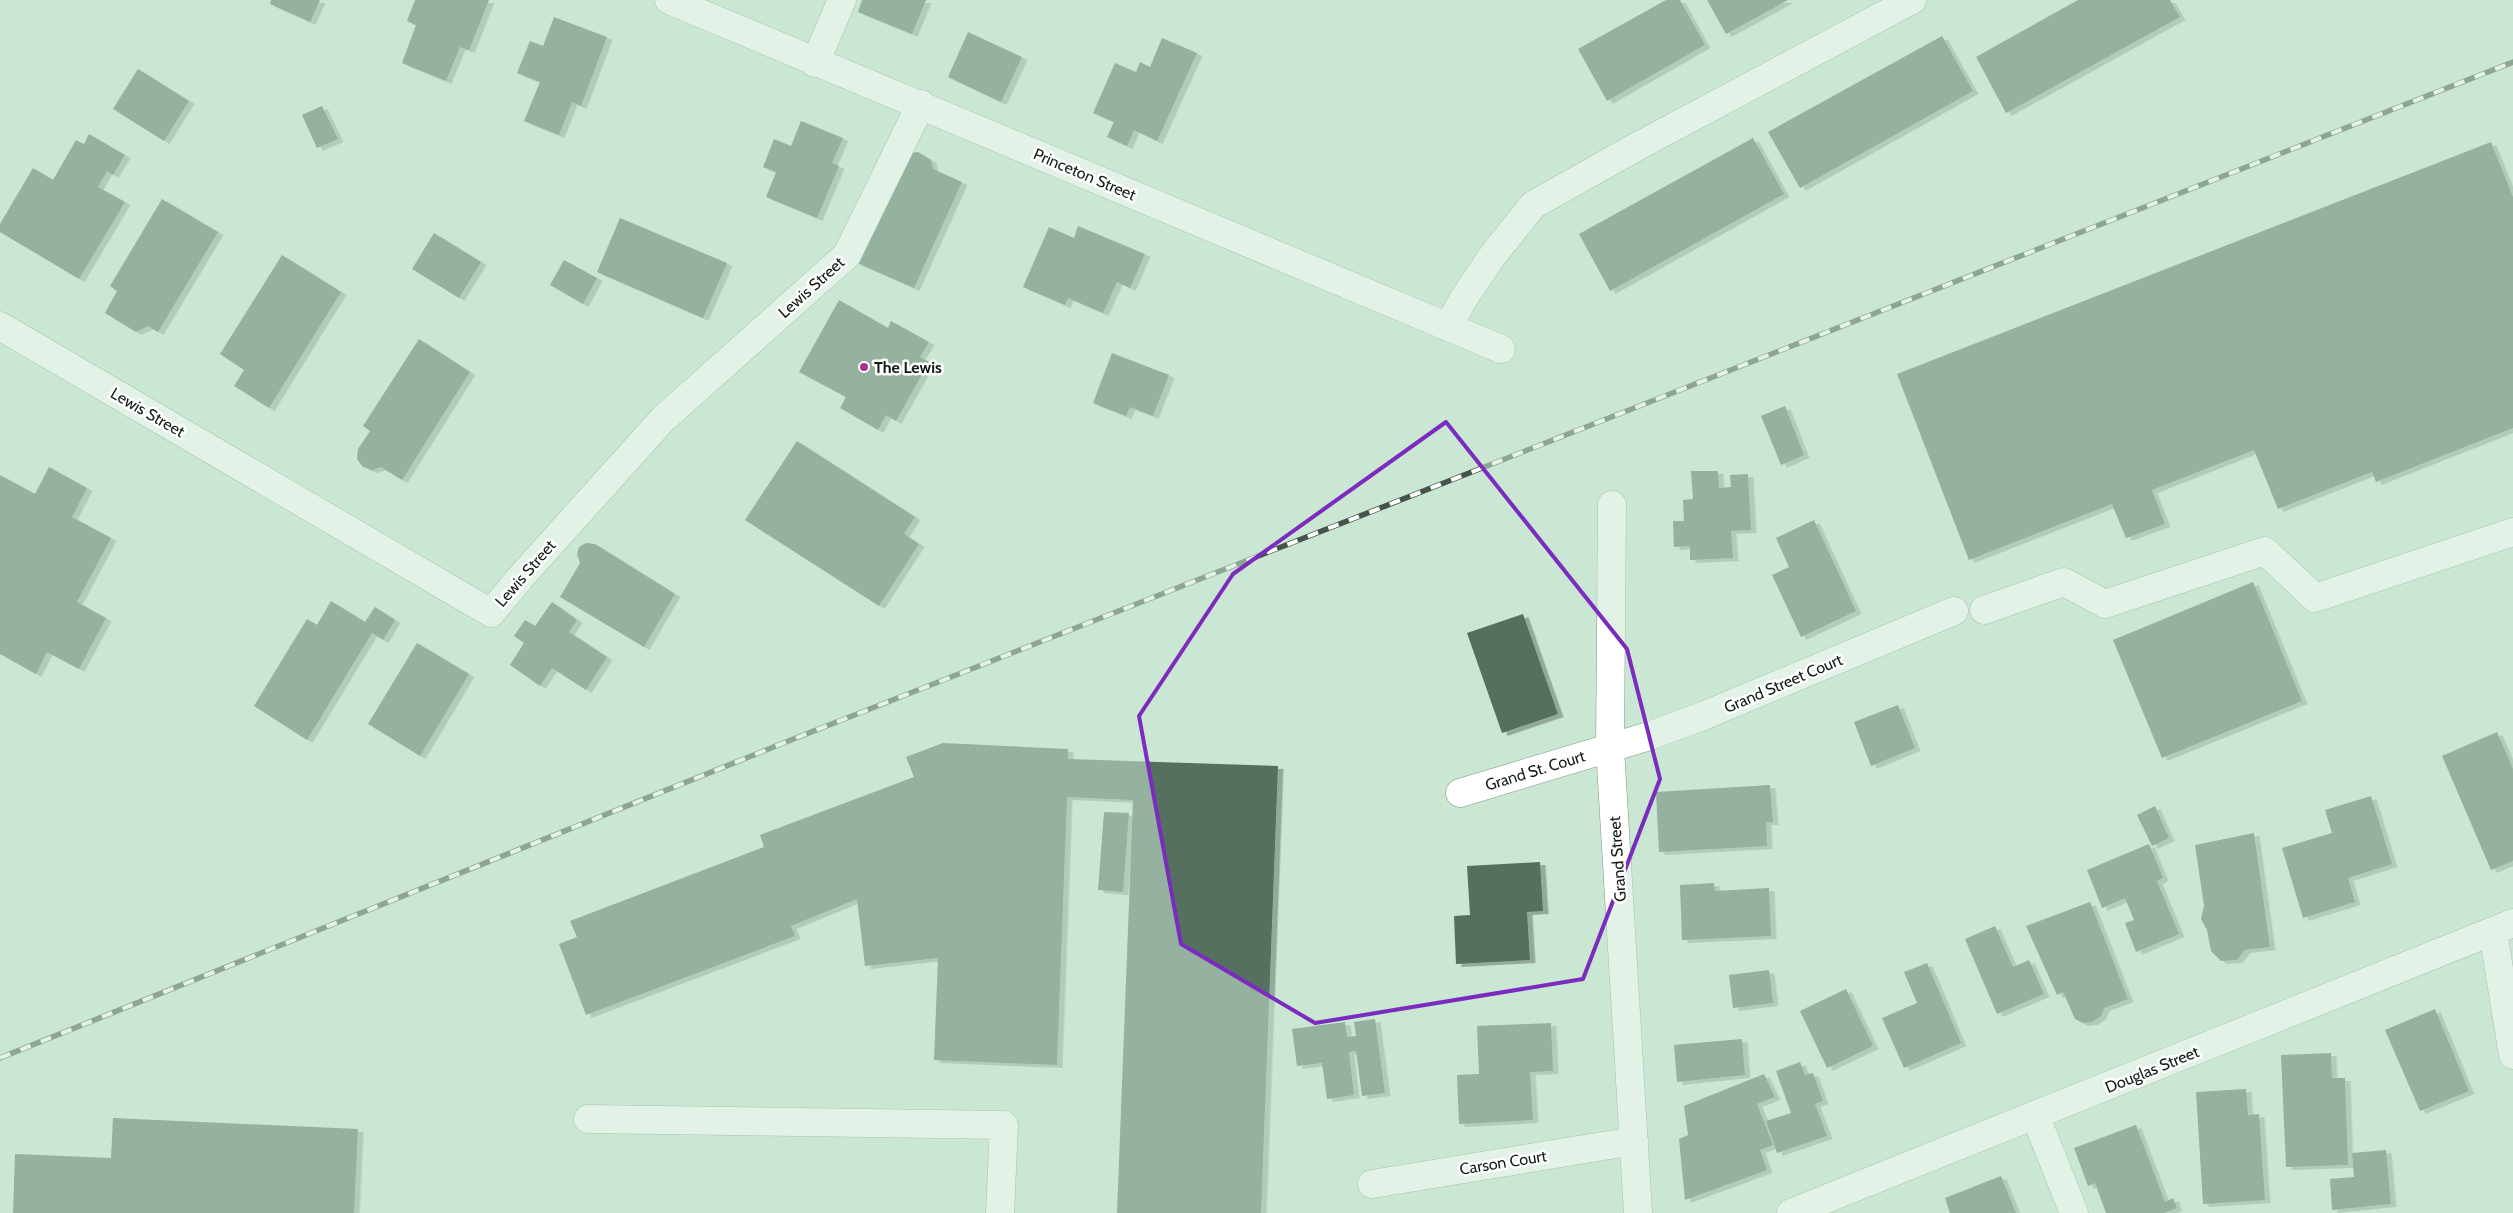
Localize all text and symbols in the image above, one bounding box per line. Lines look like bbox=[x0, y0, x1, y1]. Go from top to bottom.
street label: Princeton Street bbox=[1031, 144, 1139, 205]
street label: Lewis Street bbox=[774, 252, 849, 322]
place label: The Lewis bbox=[874, 358, 942, 377]
marker: The Lewis bbox=[858, 361, 870, 373]
street label: Lewis Street bbox=[107, 384, 189, 442]
street label: Lewis Street bbox=[491, 536, 560, 611]
street label: Grand Street Court bbox=[1721, 650, 1846, 717]
street label: Grand St. Court bbox=[1483, 746, 1588, 795]
street label: Grand Street bbox=[1605, 815, 1630, 902]
street label: Douglas Street bbox=[2103, 1042, 2202, 1097]
street label: Carson Court bbox=[1458, 1146, 1549, 1179]

